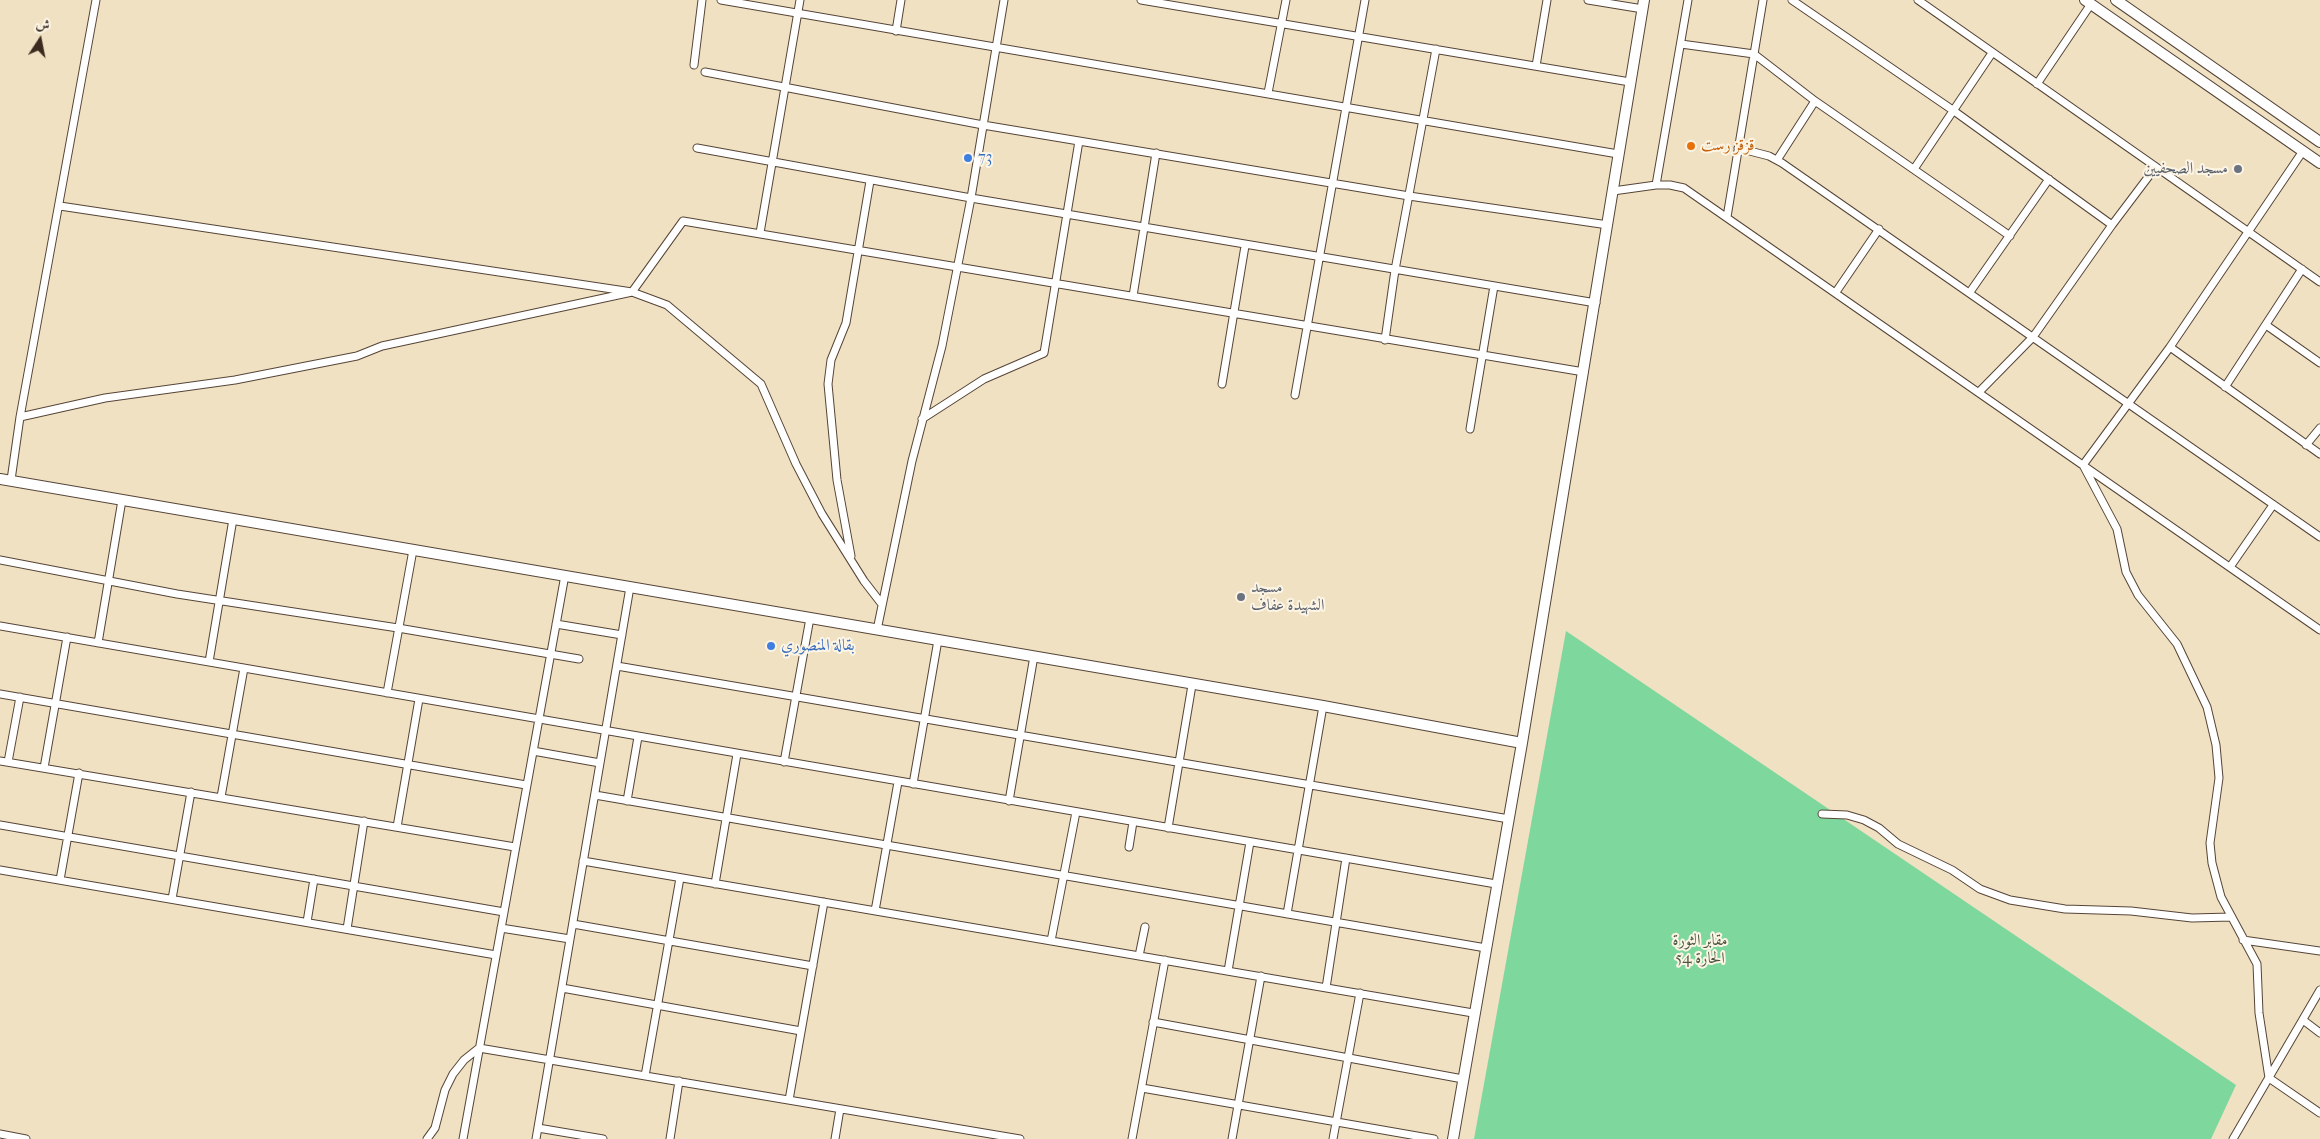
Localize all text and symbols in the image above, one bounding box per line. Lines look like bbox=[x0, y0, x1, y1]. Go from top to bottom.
north arrow bbox=[15, 15, 65, 65]
text: ش bbox=[35, 15, 51, 34]
place label: قزقز رست bbox=[1701, 136, 1754, 156]
marker: قزقز رست bbox=[1685, 140, 1697, 152]
place label: 73 bbox=[978, 148, 992, 168]
marker: 73 bbox=[962, 152, 974, 164]
place label: مسجد الصحفيين bbox=[2143, 159, 2228, 179]
marker: مسجد الصحفيين bbox=[2232, 163, 2244, 175]
place label: مسجد الشهيدة عفاف bbox=[1251, 578, 1325, 616]
marker: مسجد الشهيدة عفاف bbox=[1235, 591, 1247, 603]
place label: بقالة المنصوري bbox=[781, 636, 855, 656]
marker: بقالة المنصوري bbox=[765, 640, 777, 652]
park label: مقابر الثورة الحارة 54 bbox=[1673, 931, 1727, 969]

